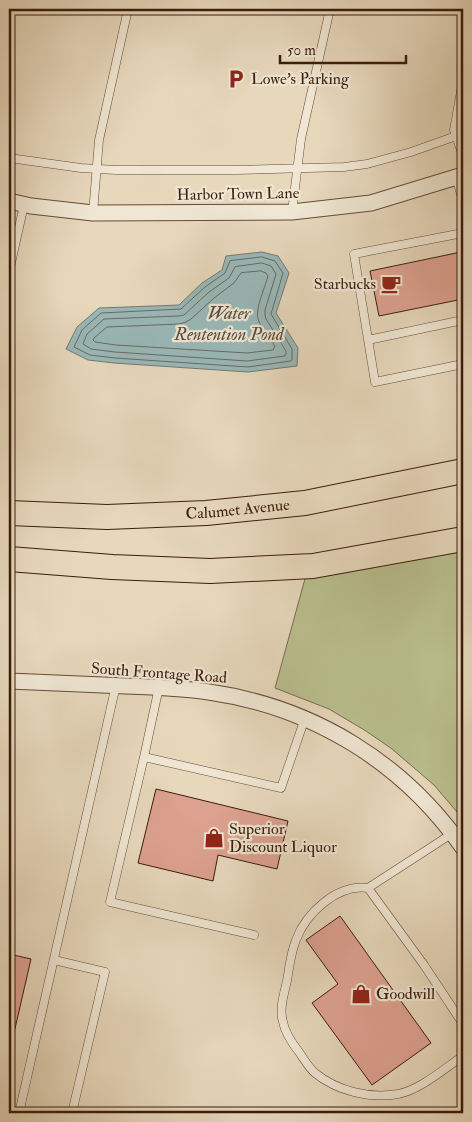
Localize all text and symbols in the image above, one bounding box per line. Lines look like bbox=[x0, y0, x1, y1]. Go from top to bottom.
scale bar bbox=[280, 32, 406, 64]
text: 50 m bbox=[287, 41, 316, 60]
parking icon: Lowe's Parking bbox=[225, 68, 247, 90]
place label: Lowe's Parking bbox=[251, 69, 350, 89]
street label: Harbor Town Lane bbox=[177, 183, 300, 205]
cafe icon: Starbucks bbox=[380, 273, 402, 295]
place label: Starbucks bbox=[314, 274, 376, 294]
water label: Water Rentention Pond bbox=[173, 302, 285, 346]
street label: Calumet Avenue bbox=[185, 495, 291, 524]
street label: South Frontage Road bbox=[90, 658, 228, 688]
place label: Superior Discount Liquor bbox=[229, 819, 337, 857]
shop icon: Superior Discount Liquor bbox=[203, 827, 225, 849]
shop icon: Goodwill bbox=[350, 983, 372, 1005]
place label: Goodwill bbox=[376, 984, 435, 1004]

